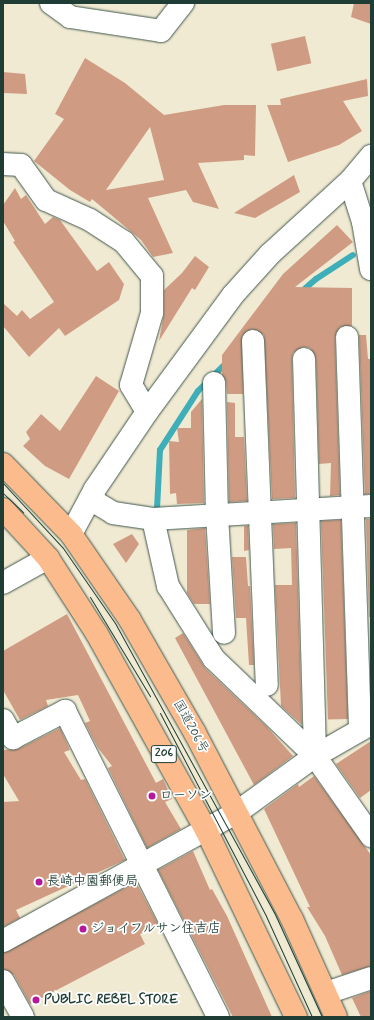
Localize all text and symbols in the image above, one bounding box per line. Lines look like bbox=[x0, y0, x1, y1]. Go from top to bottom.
street label: 国道206号 bbox=[169, 697, 211, 757]
road number: 206 bbox=[150, 744, 178, 764]
place label: ローソン bbox=[160, 788, 212, 804]
marker: ローソン bbox=[147, 791, 157, 801]
place label: 長崎中園郵便局 bbox=[47, 874, 138, 890]
marker: 長崎中園郵便局 bbox=[34, 877, 44, 887]
place label: ジョイフルサン住吉店 bbox=[91, 921, 221, 937]
marker: ジョイフルサン住吉店 bbox=[78, 924, 88, 934]
place label: PUBLIC REBEL STORE bbox=[44, 992, 181, 1008]
marker: PUBLIC REBEL STORE bbox=[31, 995, 41, 1005]

